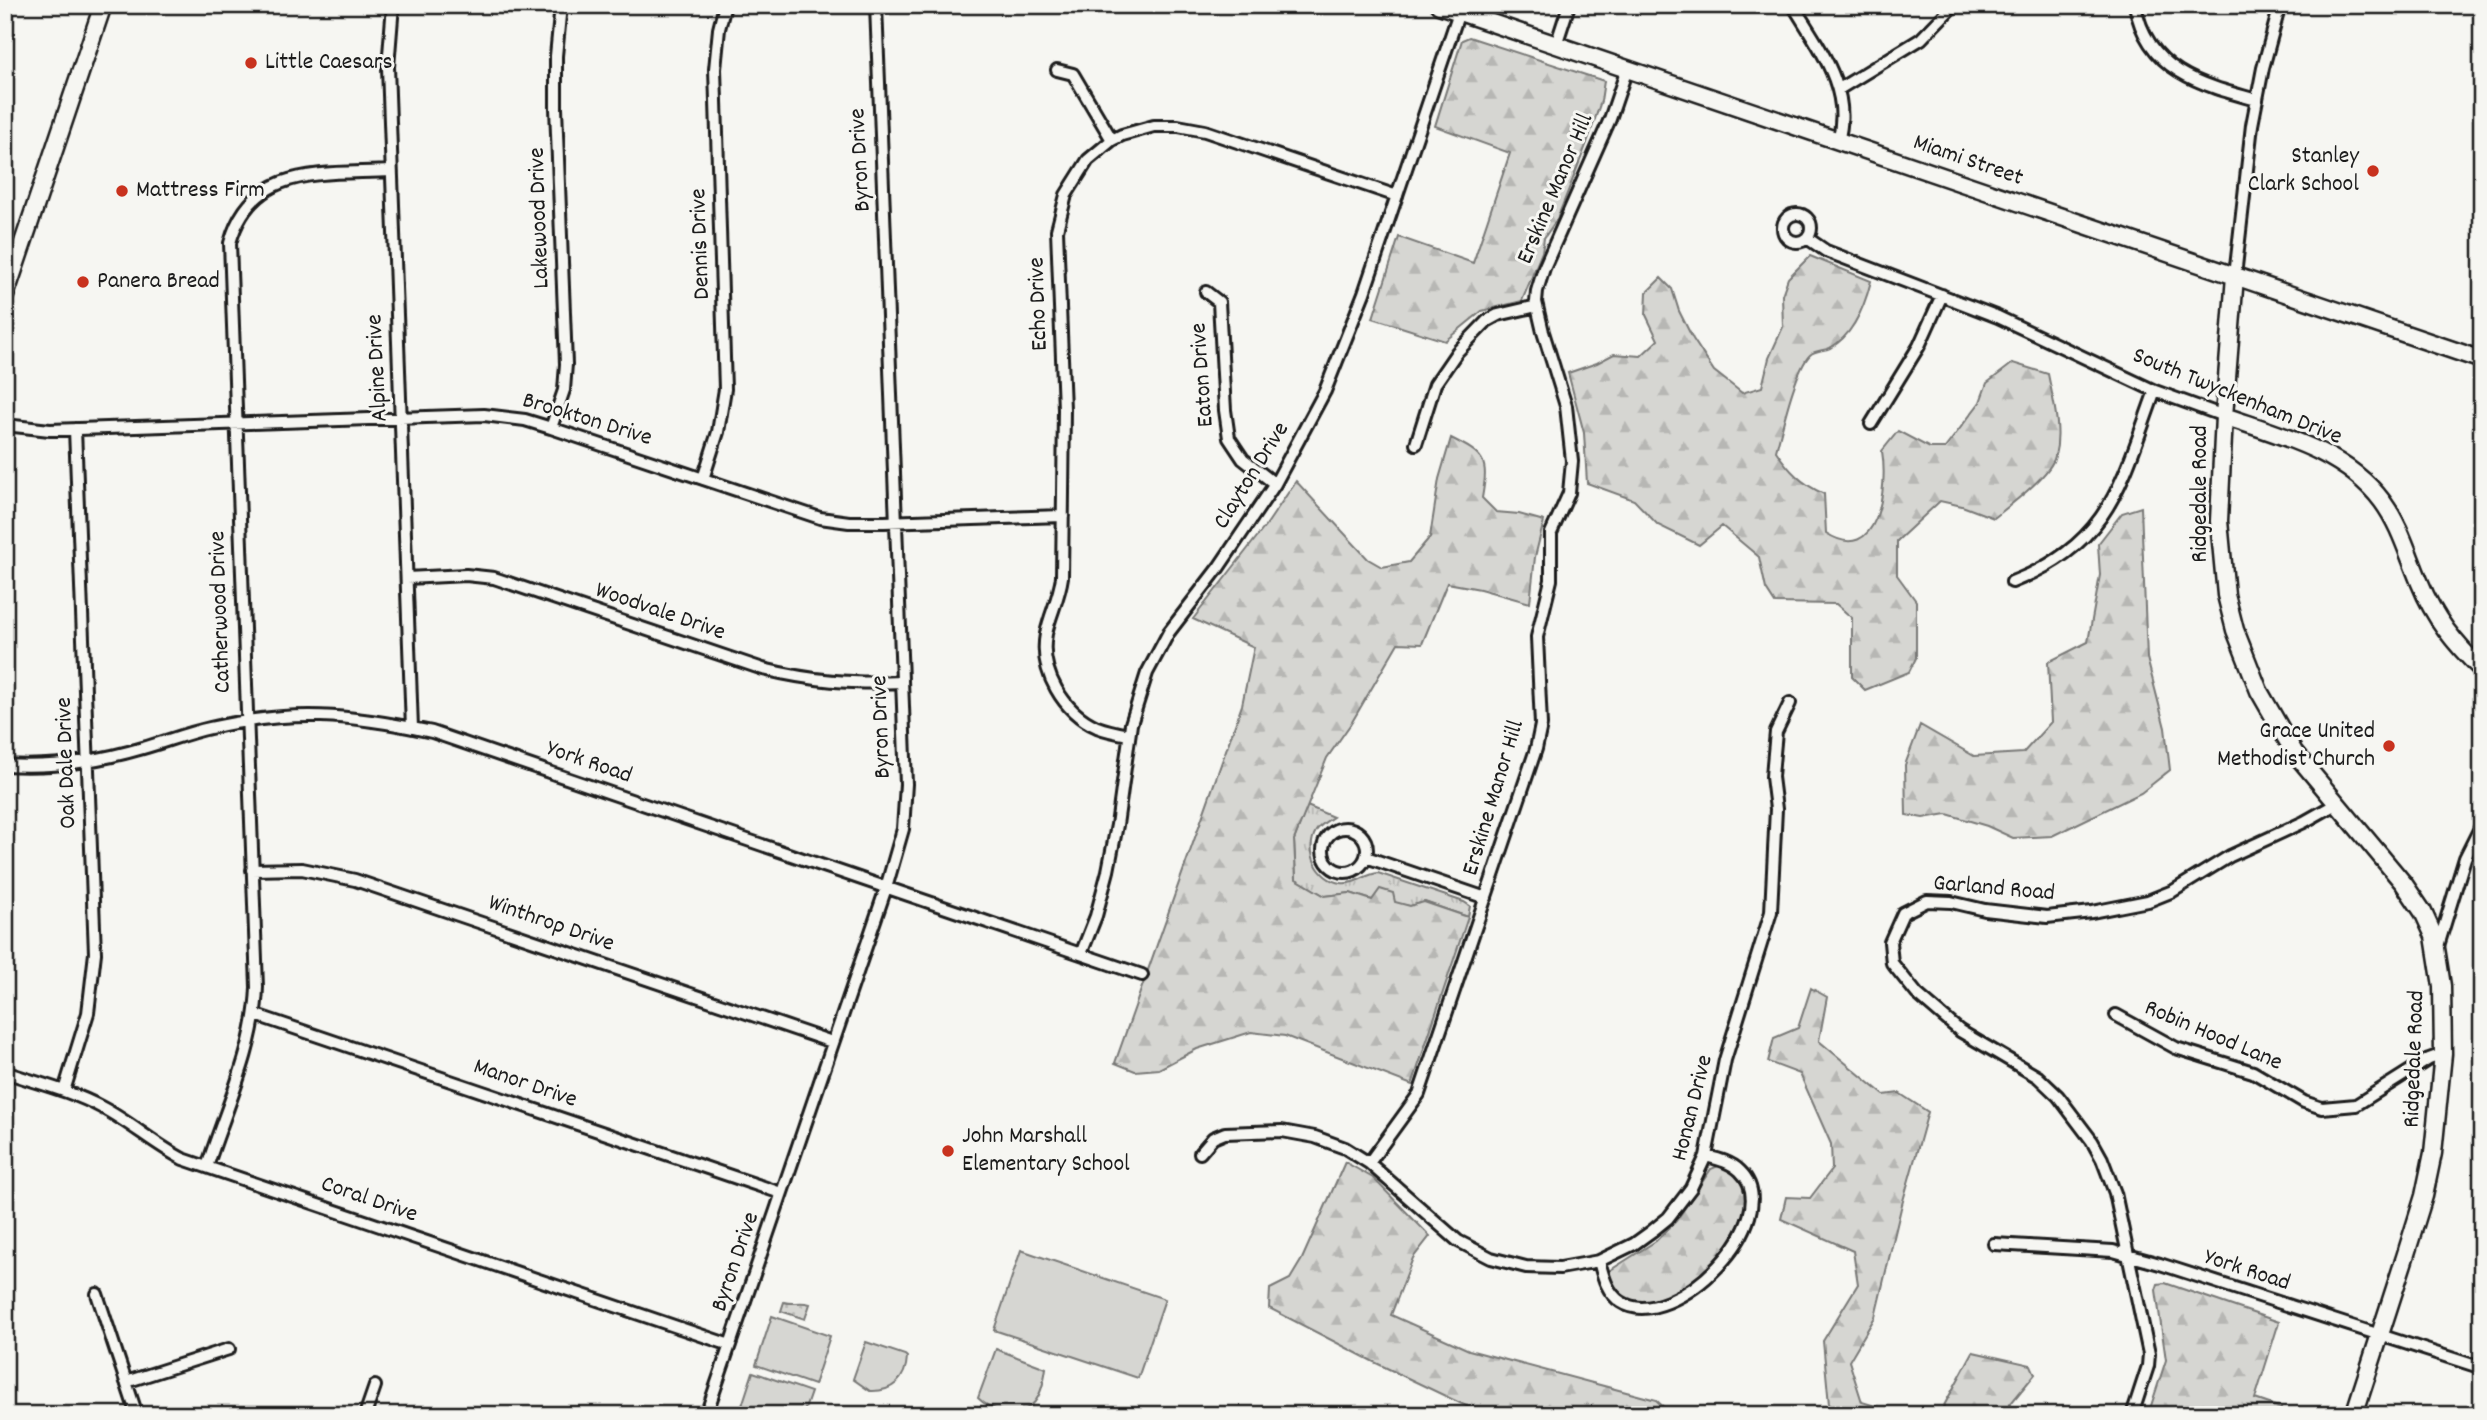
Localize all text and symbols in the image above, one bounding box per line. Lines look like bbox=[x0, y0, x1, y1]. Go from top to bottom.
place label: Little Caesars bbox=[265, 46, 393, 80]
marker: Little Caesars bbox=[243, 55, 259, 71]
street label: Byron Drive bbox=[841, 107, 881, 213]
street label: Erskine Manor Hill bbox=[1509, 108, 1603, 270]
street label: Miami Street bbox=[1908, 126, 2028, 196]
place label: Stanley Clark School bbox=[2248, 140, 2360, 202]
street label: Lakewood Drive bbox=[521, 147, 559, 289]
marker: Stanley Clark School bbox=[2365, 163, 2381, 179]
place label: Mattress Firm bbox=[136, 174, 265, 208]
marker: Mattress Firm bbox=[114, 183, 130, 199]
street label: Dennis Drive bbox=[682, 188, 720, 300]
street label: Echo Drive bbox=[1020, 256, 1058, 352]
place label: Panera Bread bbox=[97, 265, 220, 299]
marker: Panera Bread bbox=[75, 274, 91, 290]
street label: Alpine Drive bbox=[358, 313, 398, 423]
street label: Eaton Drive bbox=[1182, 322, 1224, 428]
street label: South Twyckenham Drive bbox=[2127, 339, 2347, 455]
street label: Brookton Drive bbox=[518, 384, 656, 456]
street label: Clayton Drive bbox=[1206, 416, 1298, 536]
street label: Ridgedale Road bbox=[2184, 425, 2218, 563]
street label: Catherwood Drive bbox=[201, 530, 241, 694]
street label: Woodvale Drive bbox=[590, 574, 730, 650]
street label: Byron Drive bbox=[863, 675, 901, 779]
street label: Oak Dale Drive bbox=[48, 696, 86, 830]
place label: Grace United Methodist Church bbox=[2217, 715, 2375, 777]
street label: Erskine Manor Hill bbox=[1454, 716, 1534, 880]
street label: York Road bbox=[542, 733, 636, 793]
marker: Grace United Methodist Church bbox=[2381, 738, 2397, 754]
street label: Garland Road bbox=[1932, 867, 2056, 911]
street label: Winthrop Drive bbox=[483, 887, 619, 961]
street label: Ridgedale Road bbox=[2396, 990, 2434, 1128]
street label: Robin Hood Lane bbox=[2139, 992, 2287, 1080]
street label: Manor Drive bbox=[469, 1050, 581, 1118]
street label: Honan Drive bbox=[1663, 1051, 1723, 1165]
place label: John Marshall Elementary School bbox=[962, 1120, 1130, 1182]
marker: John Marshall Elementary School bbox=[940, 1143, 956, 1159]
street label: Coral Drive bbox=[316, 1168, 422, 1232]
street label: Byron Drive bbox=[703, 1208, 769, 1316]
street label: York Road bbox=[2200, 1241, 2294, 1301]

